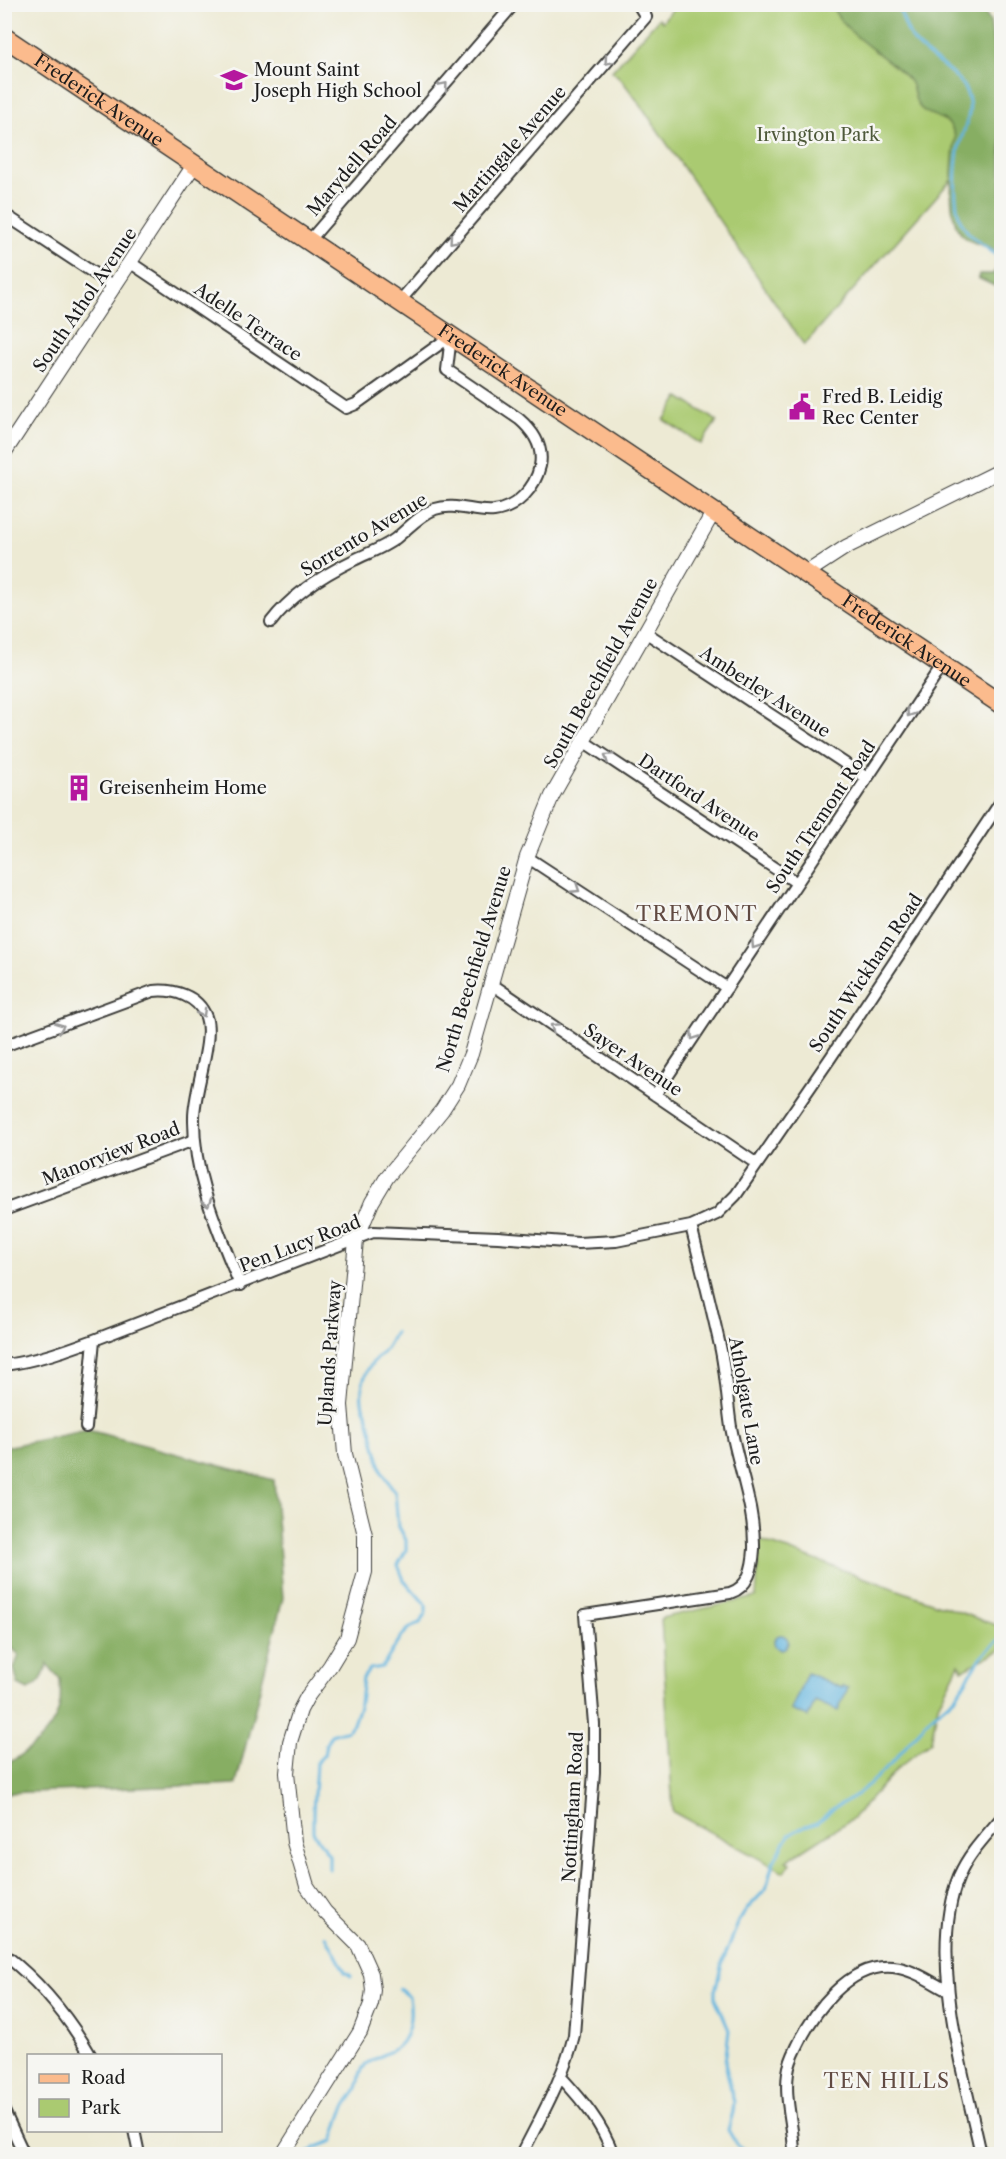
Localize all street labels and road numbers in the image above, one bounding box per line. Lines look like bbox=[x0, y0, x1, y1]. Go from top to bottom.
street label: Frederick Avenue bbox=[30, 49, 168, 152]
street label: Martingale Avenue bbox=[449, 81, 571, 217]
street label: Marydell Road bbox=[302, 111, 402, 221]
street label: South Athol Avenue bbox=[28, 223, 142, 377]
street label: Adelle Terrace bbox=[189, 277, 306, 366]
street label: Frederick Avenue bbox=[434, 320, 571, 422]
street label: Sorrento Avenue bbox=[297, 489, 431, 581]
street label: South Beechfield Avenue bbox=[539, 574, 663, 772]
street label: Frederick Avenue bbox=[838, 590, 975, 692]
street label: Amberley Avenue bbox=[695, 641, 834, 742]
street label: South Tremont Road bbox=[762, 736, 880, 898]
street label: Dartford Avenue bbox=[634, 749, 764, 847]
street label: North Beechfield Avenue bbox=[432, 863, 516, 1075]
street label: South Wickham Road bbox=[805, 890, 927, 1056]
street label: Sayer Avenue bbox=[579, 1019, 687, 1101]
street label: Manorview Road bbox=[39, 1118, 183, 1190]
street label: Pen Lucy Road bbox=[236, 1211, 364, 1277]
street label: Uplands Parkway bbox=[314, 1278, 346, 1427]
street label: Atholgate Lane bbox=[724, 1334, 768, 1467]
street label: Nottingham Road bbox=[558, 1731, 588, 1883]

